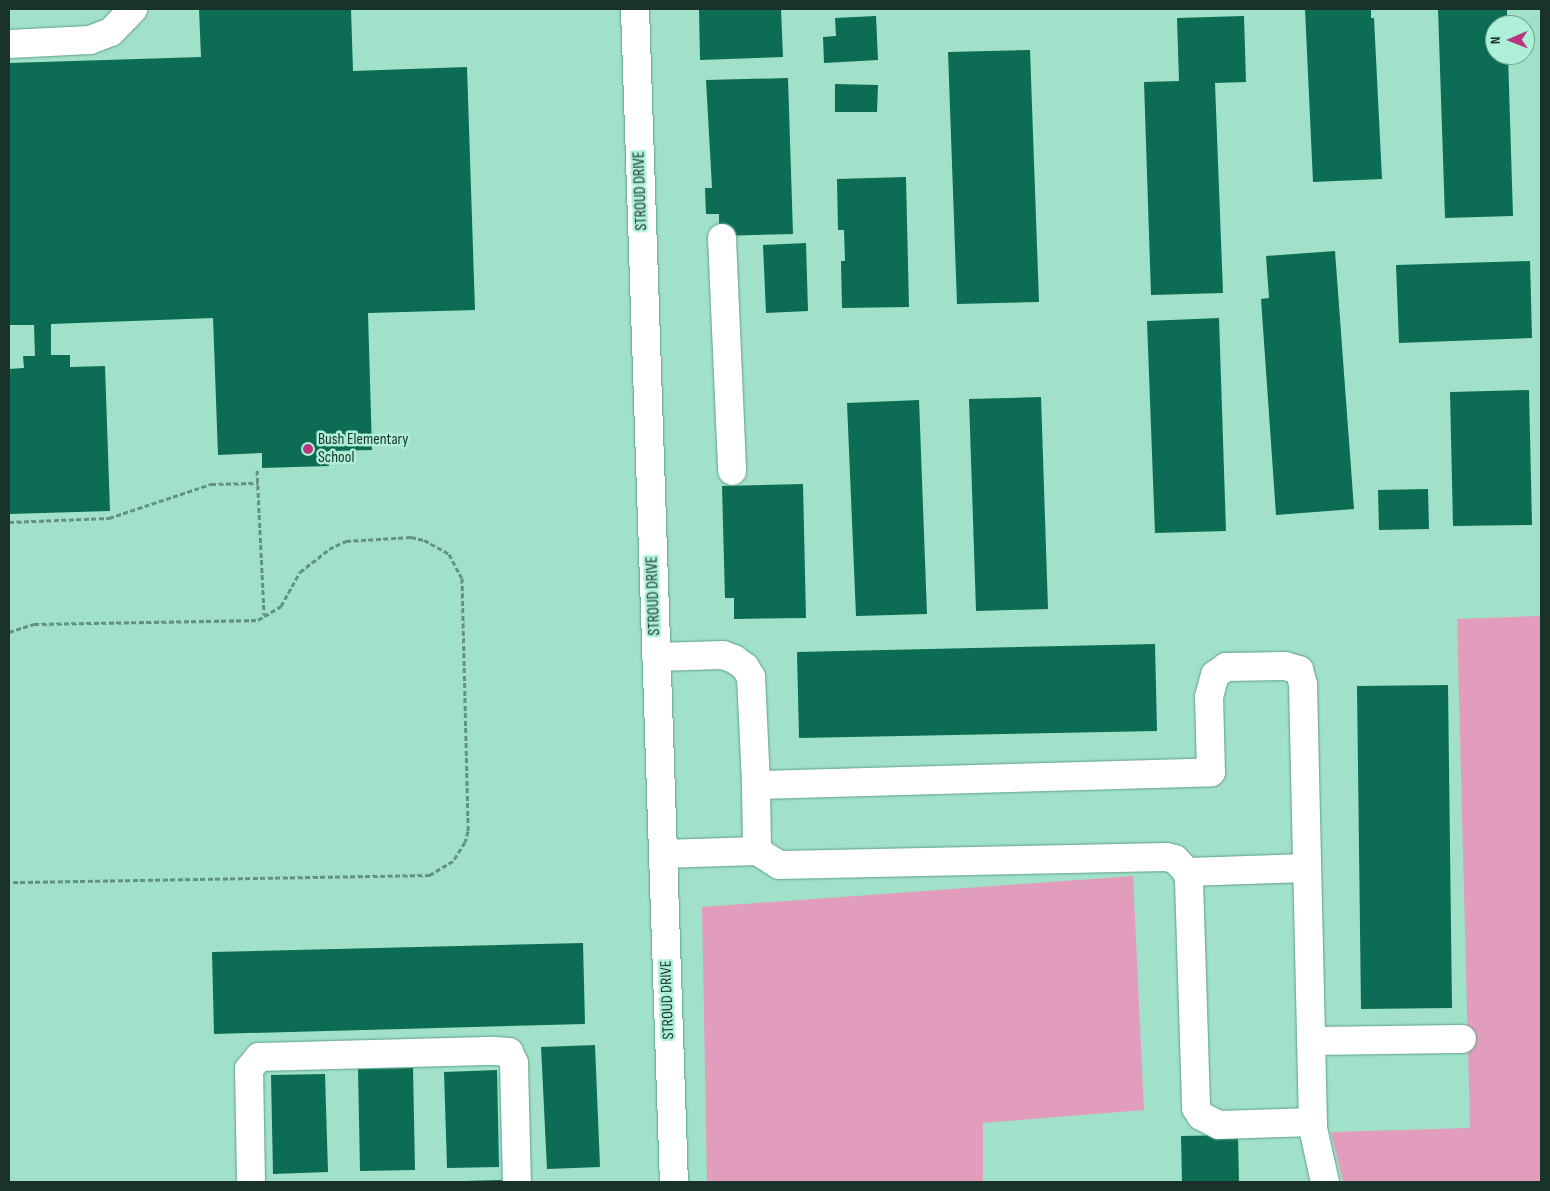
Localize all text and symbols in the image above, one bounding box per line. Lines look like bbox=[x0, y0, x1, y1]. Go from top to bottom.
north arrow bbox=[1485, 15, 1535, 65]
text: N bbox=[1487, 36, 1504, 44]
street label: STROUD DRIVE bbox=[630, 151, 652, 231]
place label: Bush Elementary School bbox=[318, 430, 408, 468]
marker: Bush Elementary School bbox=[302, 443, 314, 455]
street label: STROUD DRIVE bbox=[643, 556, 665, 636]
street label: STROUD DRIVE bbox=[657, 960, 679, 1040]

